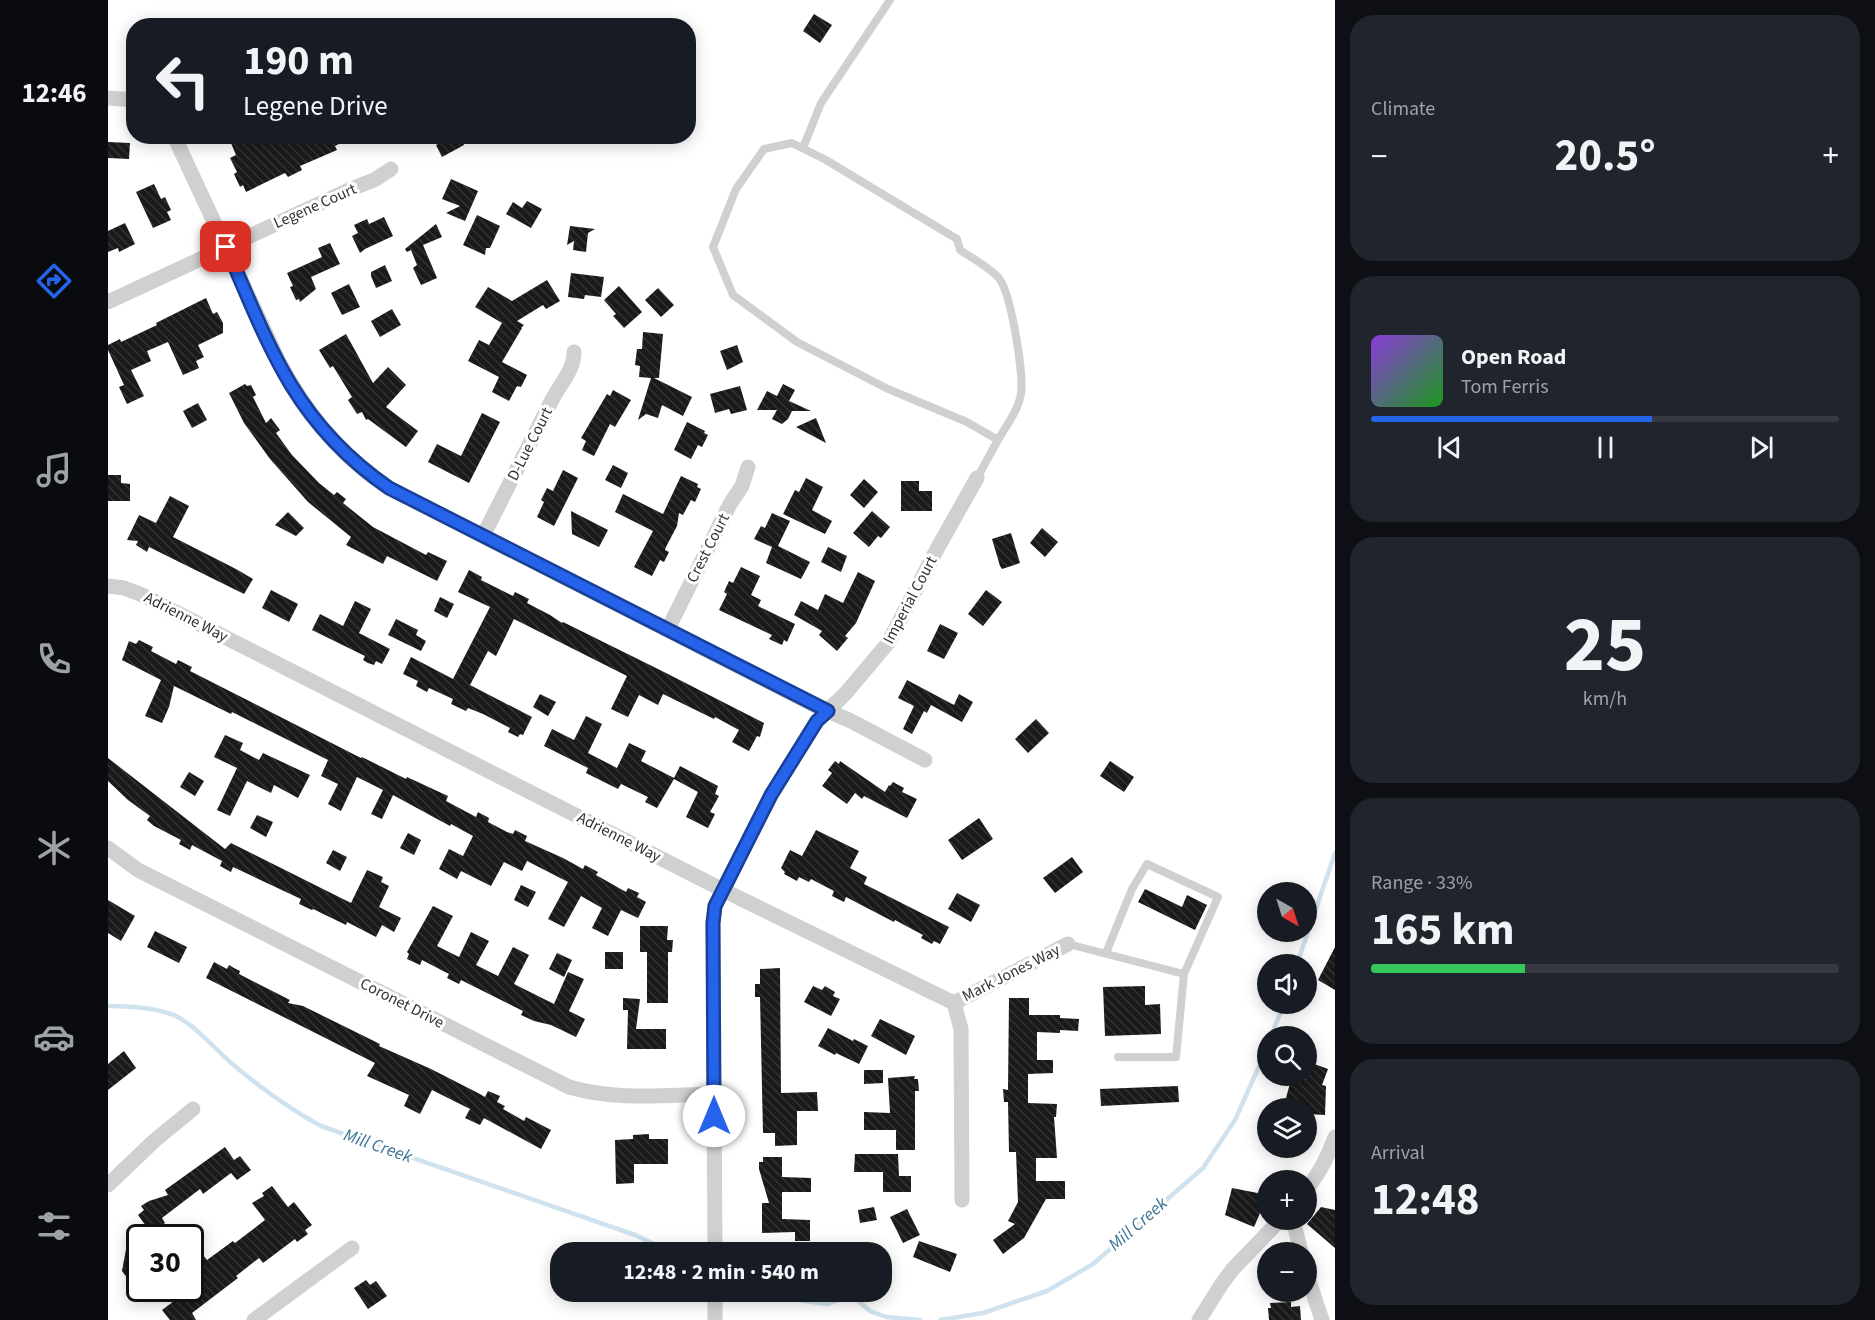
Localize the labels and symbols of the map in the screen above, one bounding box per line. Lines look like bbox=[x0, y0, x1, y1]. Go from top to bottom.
street label: Legene Court bbox=[270, 178, 360, 234]
pin bbox=[200, 221, 251, 272]
street label: D-Lue Court bbox=[502, 403, 558, 485]
street label: Crest Court bbox=[681, 509, 735, 586]
street label: Imperial Court bbox=[878, 552, 943, 648]
street label: Adrienne Way bbox=[140, 586, 232, 648]
street label: Adrienne Way bbox=[573, 806, 665, 868]
north arrow bbox=[1257, 882, 1317, 942]
street label: Mark Jones Way bbox=[958, 939, 1064, 1007]
street label: Coronet Drive bbox=[356, 972, 448, 1034]
position arrow bbox=[682, 1084, 746, 1148]
water label: Mill Creek bbox=[340, 1123, 416, 1170]
water label: Mill Creek bbox=[1103, 1191, 1173, 1257]
speed limit sign: 30 bbox=[126, 1224, 204, 1302]

